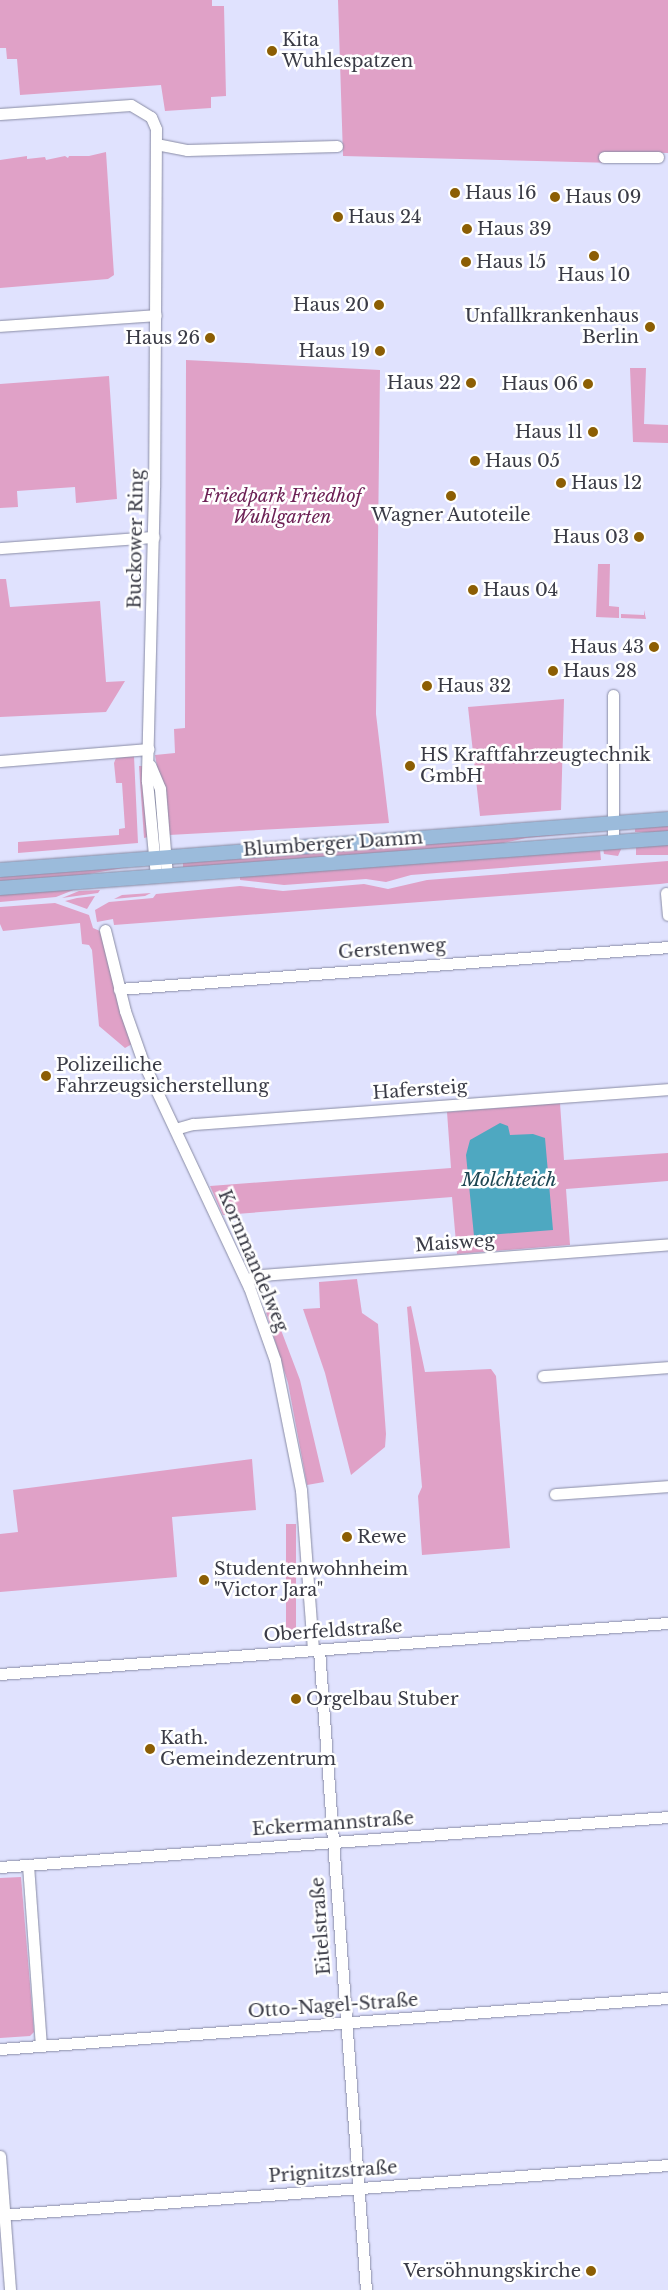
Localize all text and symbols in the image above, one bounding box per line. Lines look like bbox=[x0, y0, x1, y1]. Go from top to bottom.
place label: Kita Wuhlespatzen bbox=[282, 30, 413, 72]
marker: Kita Wuhlespatzen bbox=[266, 45, 278, 57]
place label: Haus 16 bbox=[465, 182, 537, 204]
place label: Haus 09 bbox=[565, 186, 641, 208]
marker: Haus 16 bbox=[449, 187, 461, 199]
marker: Haus 09 bbox=[549, 191, 561, 203]
place label: Haus 24 bbox=[348, 206, 422, 228]
marker: Haus 24 bbox=[332, 211, 344, 223]
place label: Haus 39 bbox=[477, 218, 552, 240]
marker: Haus 39 bbox=[461, 223, 473, 235]
marker: Haus 10 bbox=[588, 250, 600, 262]
place label: Haus 15 bbox=[476, 251, 546, 273]
marker: Haus 15 bbox=[460, 256, 472, 268]
place label: Haus 10 bbox=[558, 264, 630, 286]
place label: Haus 20 bbox=[293, 294, 369, 316]
marker: Haus 20 bbox=[373, 299, 385, 311]
place label: Unfallkrankenhaus Berlin bbox=[465, 306, 639, 348]
marker: Unfallkrankenhaus Berlin bbox=[643, 320, 657, 334]
place label: Haus 26 bbox=[125, 327, 200, 349]
marker: Haus 26 bbox=[204, 332, 216, 344]
place label: Haus 19 bbox=[298, 340, 370, 362]
marker: Haus 19 bbox=[374, 345, 386, 357]
place label: Haus 22 bbox=[387, 372, 461, 394]
place label: Haus 06 bbox=[502, 373, 578, 395]
marker: Haus 22 bbox=[465, 377, 477, 389]
marker: Haus 06 bbox=[582, 378, 594, 390]
place label: Haus 11 bbox=[515, 421, 583, 443]
marker: Haus 11 bbox=[587, 426, 599, 438]
place label: Haus 05 bbox=[485, 450, 560, 472]
marker: Haus 05 bbox=[469, 455, 481, 467]
street label: Buckower Ring bbox=[124, 469, 148, 609]
place label: Haus 12 bbox=[571, 472, 642, 494]
marker: Haus 12 bbox=[555, 477, 567, 489]
park label: Friedpark Friedhof Wuhlgarten bbox=[203, 486, 361, 528]
marker: Wagner Autoteile bbox=[445, 490, 457, 502]
place label: Wagner Autoteile bbox=[371, 504, 531, 526]
place label: Haus 03 bbox=[553, 526, 629, 548]
marker: Haus 03 bbox=[633, 531, 645, 543]
place label: Haus 04 bbox=[483, 579, 558, 601]
marker: Haus 04 bbox=[467, 584, 479, 596]
place label: Haus 43 bbox=[570, 636, 644, 658]
marker: Haus 43 bbox=[648, 641, 660, 653]
place label: Haus 28 bbox=[563, 660, 637, 682]
marker: Haus 28 bbox=[547, 665, 559, 677]
place label: Haus 32 bbox=[437, 675, 511, 697]
marker: Haus 32 bbox=[421, 680, 433, 692]
place label: HS Kraftfahrzeugtechnik GmbH bbox=[420, 745, 651, 788]
marker: HS Kraftfahrzeugtechnik GmbH bbox=[404, 760, 416, 772]
street label: Blumberger Damm bbox=[242, 827, 424, 861]
street label: Gerstenweg bbox=[337, 934, 447, 964]
place label: Polizeiliche Fahrzeugsicherstellung bbox=[56, 1055, 269, 1098]
marker: Polizeiliche Fahrzeugsicherstellung bbox=[40, 1070, 52, 1082]
street label: Hafersteig bbox=[372, 1076, 468, 1104]
water label: Molchteich bbox=[461, 1169, 557, 1191]
street label: Kornmandelweg bbox=[213, 1187, 293, 1335]
street label: Maisweg bbox=[414, 1229, 496, 1257]
place label: Rewe bbox=[357, 1526, 406, 1548]
marker: Rewe bbox=[341, 1531, 353, 1543]
place label: Studentenwohnheim "Victor Jara" bbox=[214, 1559, 408, 1602]
marker: Studentenwohnheim "Victor Jara" bbox=[198, 1574, 210, 1586]
street label: Oberfeldstraße bbox=[263, 1615, 403, 1647]
place label: Orgelbau Stuber bbox=[306, 1688, 458, 1710]
marker: Orgelbau Stuber bbox=[290, 1693, 302, 1705]
place label: Kath. Gemeindezentrum bbox=[160, 1728, 336, 1770]
marker: Kath. Gemeindezentrum bbox=[144, 1743, 156, 1755]
street label: Eckermannstraße bbox=[251, 1808, 415, 1840]
street label: Eitelstraße bbox=[307, 1876, 335, 1976]
street label: Otto-Nagel-Straße bbox=[247, 1989, 419, 2023]
street label: Prignitzstraße bbox=[268, 2157, 398, 2187]
place label: Versöhnungskirche bbox=[403, 2260, 581, 2282]
marker: Versöhnungskirche bbox=[585, 2265, 597, 2277]

